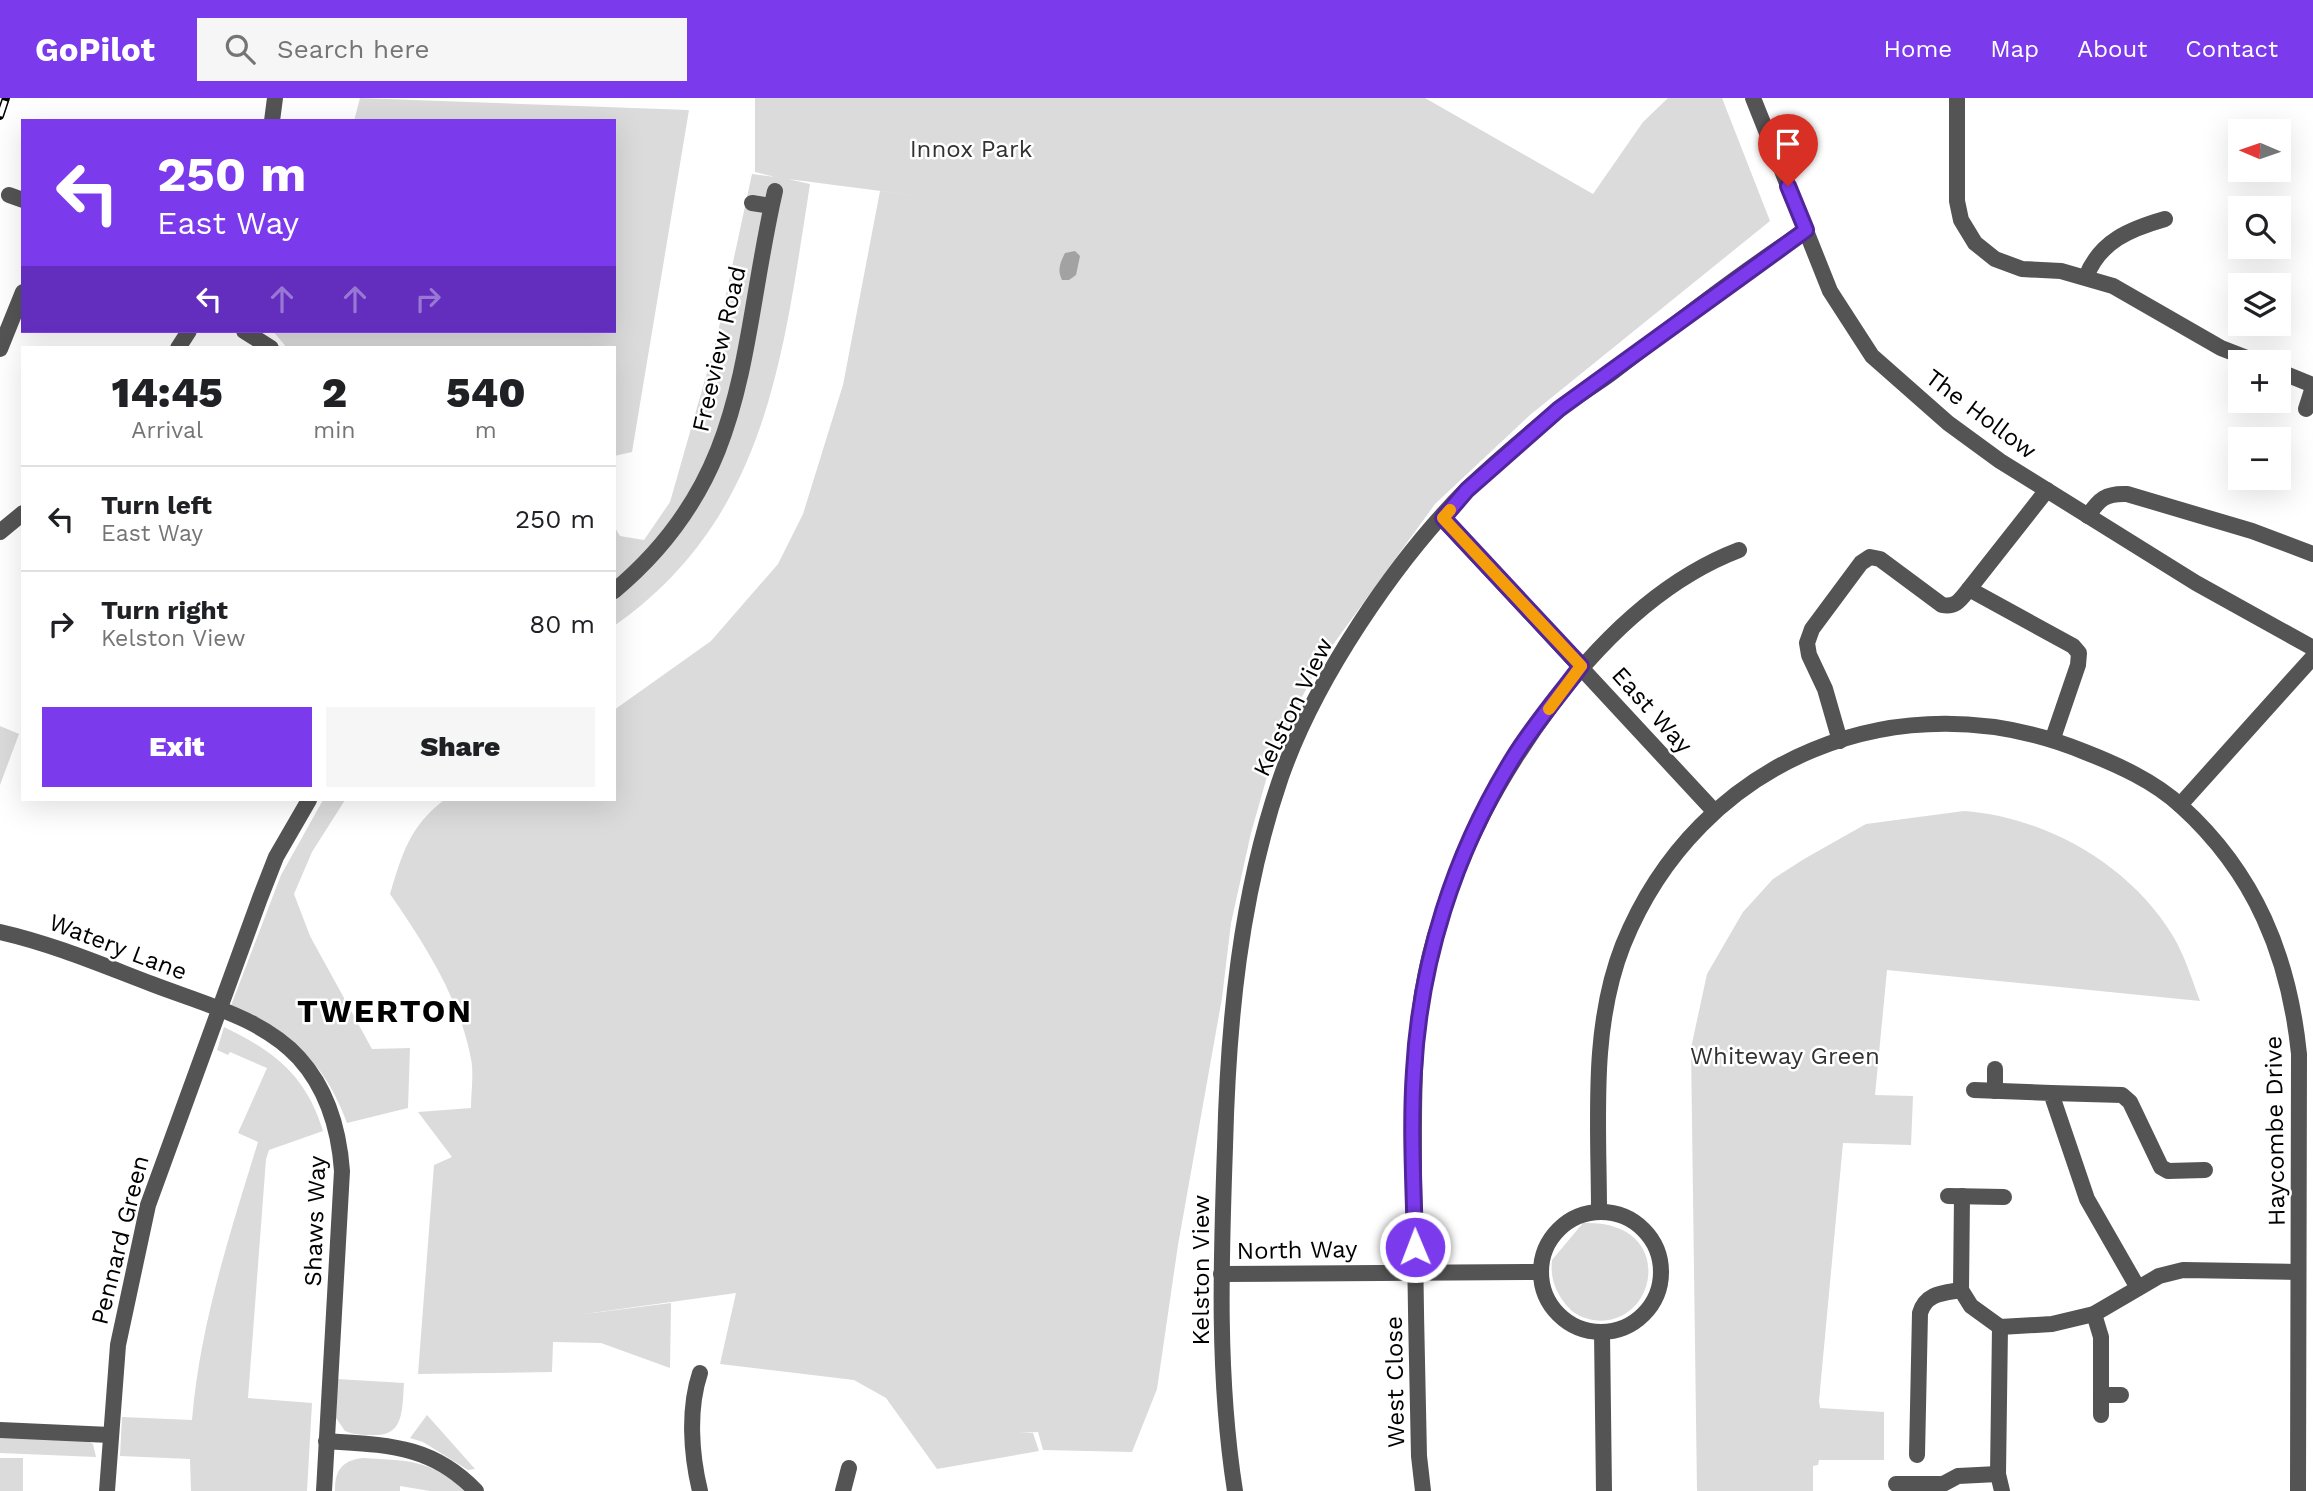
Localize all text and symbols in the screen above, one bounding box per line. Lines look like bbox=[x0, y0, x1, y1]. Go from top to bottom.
search box bbox=[197, 18, 687, 81]
text: GoPilot bbox=[35, 30, 155, 69]
icon: search bbox=[221, 30, 259, 68]
text: Search here bbox=[277, 34, 429, 64]
text: Home bbox=[1884, 35, 1952, 63]
text: Map bbox=[1990, 35, 2039, 63]
text: About bbox=[2077, 35, 2147, 63]
text: Contact bbox=[2185, 35, 2278, 63]
pin bbox=[1758, 114, 1818, 186]
north arrow bbox=[2228, 119, 2291, 182]
map controls bbox=[2228, 119, 2291, 490]
icon: arrive bbox=[1769, 125, 1807, 163]
park label: Innox Park bbox=[910, 135, 1033, 163]
text: 250 m bbox=[157, 145, 306, 203]
icon: left bbox=[42, 147, 133, 238]
button: search bbox=[2228, 196, 2291, 259]
text: East Way bbox=[157, 204, 299, 242]
street label: Freeview Road bbox=[686, 263, 752, 435]
button: layers bbox=[2228, 273, 2291, 336]
icon: left bbox=[190, 280, 228, 318]
icon: ahead bbox=[263, 280, 301, 318]
icon: ahead bbox=[336, 280, 374, 318]
icon: right bbox=[409, 280, 447, 318]
button: + bbox=[2228, 350, 2291, 413]
street label: The Hollow bbox=[1920, 363, 2042, 465]
text: 14:45 bbox=[111, 368, 223, 417]
text: 2 bbox=[322, 368, 347, 417]
text: 540 bbox=[446, 368, 526, 417]
text: Arrival bbox=[131, 417, 203, 444]
text: min bbox=[313, 417, 356, 444]
text: m bbox=[475, 417, 497, 444]
button: − bbox=[2228, 427, 2291, 490]
text: Turn left bbox=[101, 490, 212, 520]
icon: left bbox=[42, 500, 80, 538]
text: 250 m bbox=[515, 504, 595, 534]
text: East Way bbox=[101, 520, 203, 547]
text: Turn right bbox=[101, 595, 228, 625]
icon: right bbox=[42, 605, 80, 643]
text: 80 m bbox=[529, 609, 595, 639]
text: Kelston View bbox=[101, 625, 246, 652]
street label: Kelston View bbox=[1247, 633, 1339, 781]
street label: East Way bbox=[1606, 661, 1698, 759]
button: Exit bbox=[42, 707, 312, 787]
button: Share bbox=[326, 707, 595, 787]
street label: Watery Lane bbox=[45, 908, 191, 986]
district label: TWERTON bbox=[297, 992, 473, 1030]
street label: Haycombe Drive bbox=[2259, 1036, 2291, 1226]
park label: Whiteway Green bbox=[1690, 1042, 1880, 1070]
street label: Pennard Green bbox=[85, 1152, 155, 1328]
street label: Shaws Way bbox=[299, 1154, 331, 1287]
street label: Kelston View bbox=[1187, 1195, 1215, 1345]
position arrow bbox=[1378, 1210, 1452, 1284]
street label: North Way bbox=[1236, 1235, 1358, 1265]
street label: West Close bbox=[1380, 1316, 1410, 1448]

